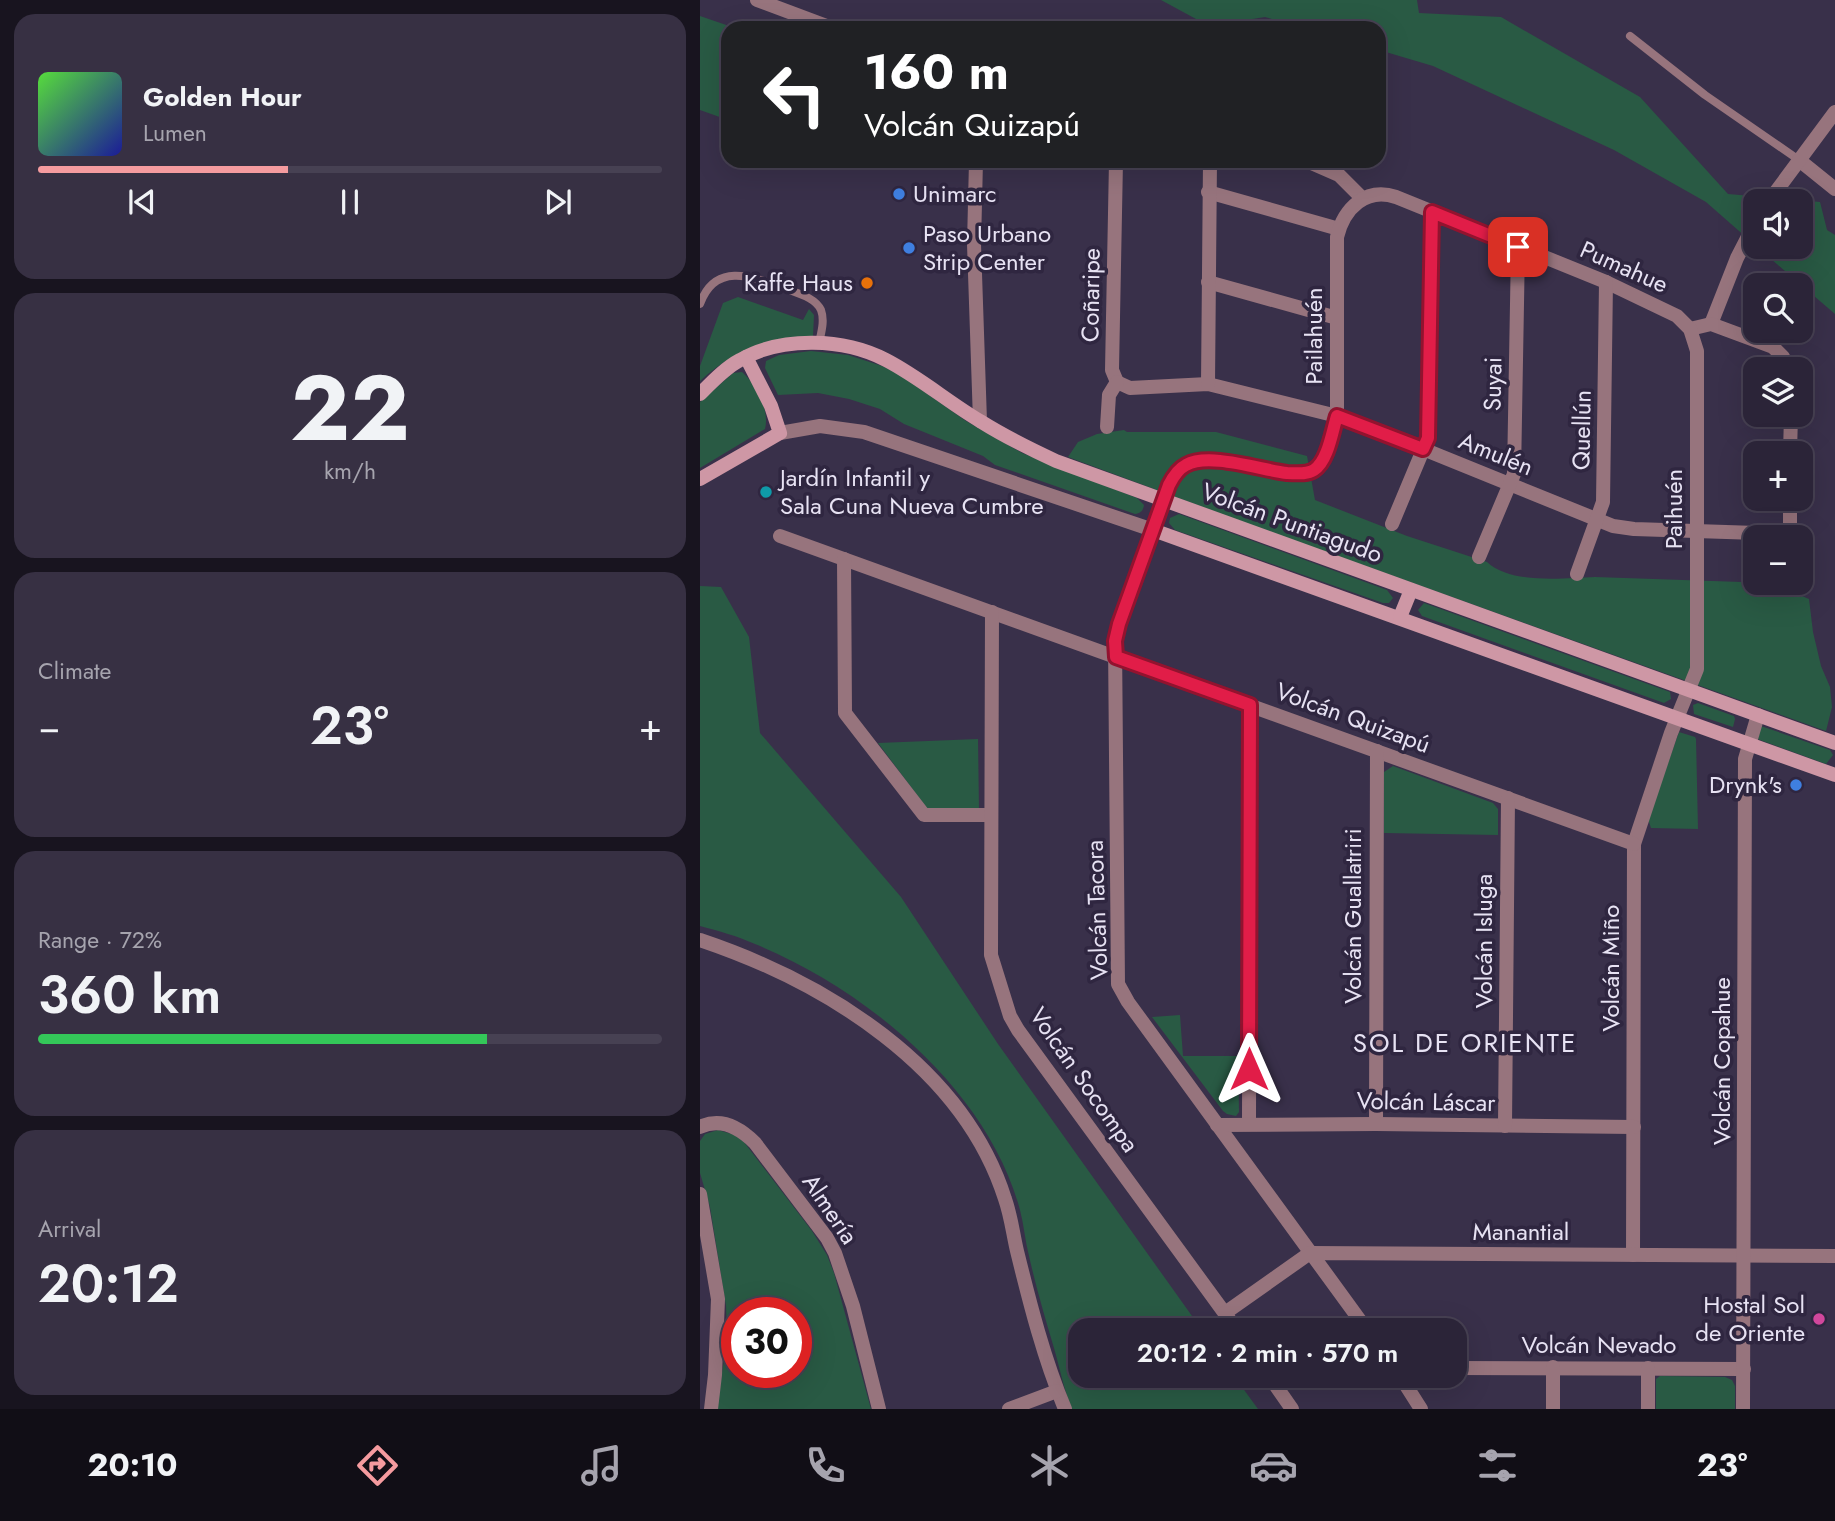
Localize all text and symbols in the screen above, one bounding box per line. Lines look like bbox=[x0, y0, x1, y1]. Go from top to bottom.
text: 160 m bbox=[864, 37, 1009, 107]
icon: left bbox=[749, 49, 840, 140]
text: Golden Hour bbox=[143, 78, 302, 116]
text: Volcán Quizapú bbox=[864, 102, 1080, 148]
text: Lumen bbox=[143, 116, 207, 150]
place label: Unimarc bbox=[913, 176, 996, 211]
icon: previous bbox=[123, 183, 161, 221]
icon: pause bbox=[331, 183, 369, 221]
icon: next bbox=[539, 183, 577, 221]
marker: Unimarc bbox=[891, 186, 907, 202]
map controls bbox=[1743, 189, 1813, 595]
button: sound bbox=[1743, 189, 1813, 259]
place label: Paso Urbano Strip Center bbox=[923, 216, 1051, 279]
pin bbox=[1488, 217, 1548, 277]
icon: arrive bbox=[1499, 228, 1537, 266]
street label: Pumahue bbox=[1575, 232, 1674, 301]
marker: Paso Urbano Strip Center bbox=[901, 240, 917, 256]
street label: Coñaripe bbox=[1072, 248, 1109, 342]
place label: Kaffe Haus bbox=[744, 265, 853, 300]
button: search bbox=[1743, 273, 1813, 343]
marker: Kaffe Haus bbox=[859, 275, 875, 291]
street label: Pailahuén bbox=[1296, 287, 1331, 385]
text: 22 bbox=[290, 343, 410, 474]
street label: Suyai bbox=[1475, 357, 1510, 411]
button: layers bbox=[1743, 357, 1813, 427]
street label: Quellún bbox=[1563, 390, 1600, 470]
street label: Amulén bbox=[1454, 423, 1539, 484]
button: + bbox=[1743, 441, 1813, 511]
text: km/h bbox=[324, 454, 376, 488]
place label: Jardín Infantil y Sala Cuna Nueva Cumbre bbox=[777, 460, 1044, 523]
street label: Paihuén bbox=[1656, 469, 1691, 549]
street label: Volcán Puntiagudo bbox=[1197, 474, 1387, 571]
marker: Jardín Infantil y Sala Cuna Nueva Cumbre bbox=[758, 484, 774, 500]
button: − bbox=[1743, 525, 1813, 595]
text: Climate bbox=[38, 654, 111, 688]
street label: Volcán Quizapú bbox=[1271, 673, 1435, 762]
text: 23° bbox=[310, 688, 389, 764]
text: − bbox=[38, 699, 60, 754]
text: + bbox=[639, 699, 662, 754]
place label: Drynk's bbox=[1709, 767, 1782, 802]
marker: Drynk's bbox=[1788, 777, 1804, 793]
street label: Volcán Guallatriri bbox=[1335, 828, 1370, 1004]
street label: Volcán Tacora bbox=[1077, 839, 1116, 981]
street label: Volcán Isluga bbox=[1466, 874, 1501, 1008]
street label: Volcán Miño bbox=[1593, 905, 1628, 1031]
text: Range · 72% bbox=[38, 923, 162, 957]
text: 360 km bbox=[38, 957, 221, 1033]
street label: Volcán Copahue bbox=[1704, 977, 1739, 1145]
street label: Volcán Socompa bbox=[1021, 1000, 1148, 1159]
district label: SOL DE ORIENTE bbox=[1353, 1024, 1577, 1062]
position arrow bbox=[1212, 1032, 1286, 1106]
street label: Volcán Láscar bbox=[1356, 1083, 1496, 1120]
street label: Almería bbox=[794, 1166, 867, 1251]
text: Arrival bbox=[38, 1212, 101, 1246]
street label: Manantial bbox=[1473, 1214, 1569, 1249]
text: 20:12 bbox=[38, 1246, 179, 1322]
place label: Hostal Sol de Oriente bbox=[1695, 1287, 1805, 1350]
speed limit sign: 30 bbox=[721, 1297, 812, 1388]
marker: Hostal Sol de Oriente bbox=[1811, 1311, 1827, 1327]
street label: Volcán Nevado bbox=[1522, 1327, 1676, 1362]
text: 20:12 · 2 min · 570 m bbox=[1137, 1334, 1398, 1372]
icon: directions bbox=[353, 1441, 402, 1490]
icon: music bbox=[577, 1441, 626, 1490]
icon: phone bbox=[801, 1441, 850, 1490]
icon: climate bbox=[1025, 1441, 1074, 1490]
icon: car bbox=[1249, 1441, 1298, 1490]
icon: filters bbox=[1473, 1441, 1522, 1490]
text: 20:10 bbox=[88, 1442, 177, 1488]
text: 23° bbox=[1697, 1442, 1747, 1488]

